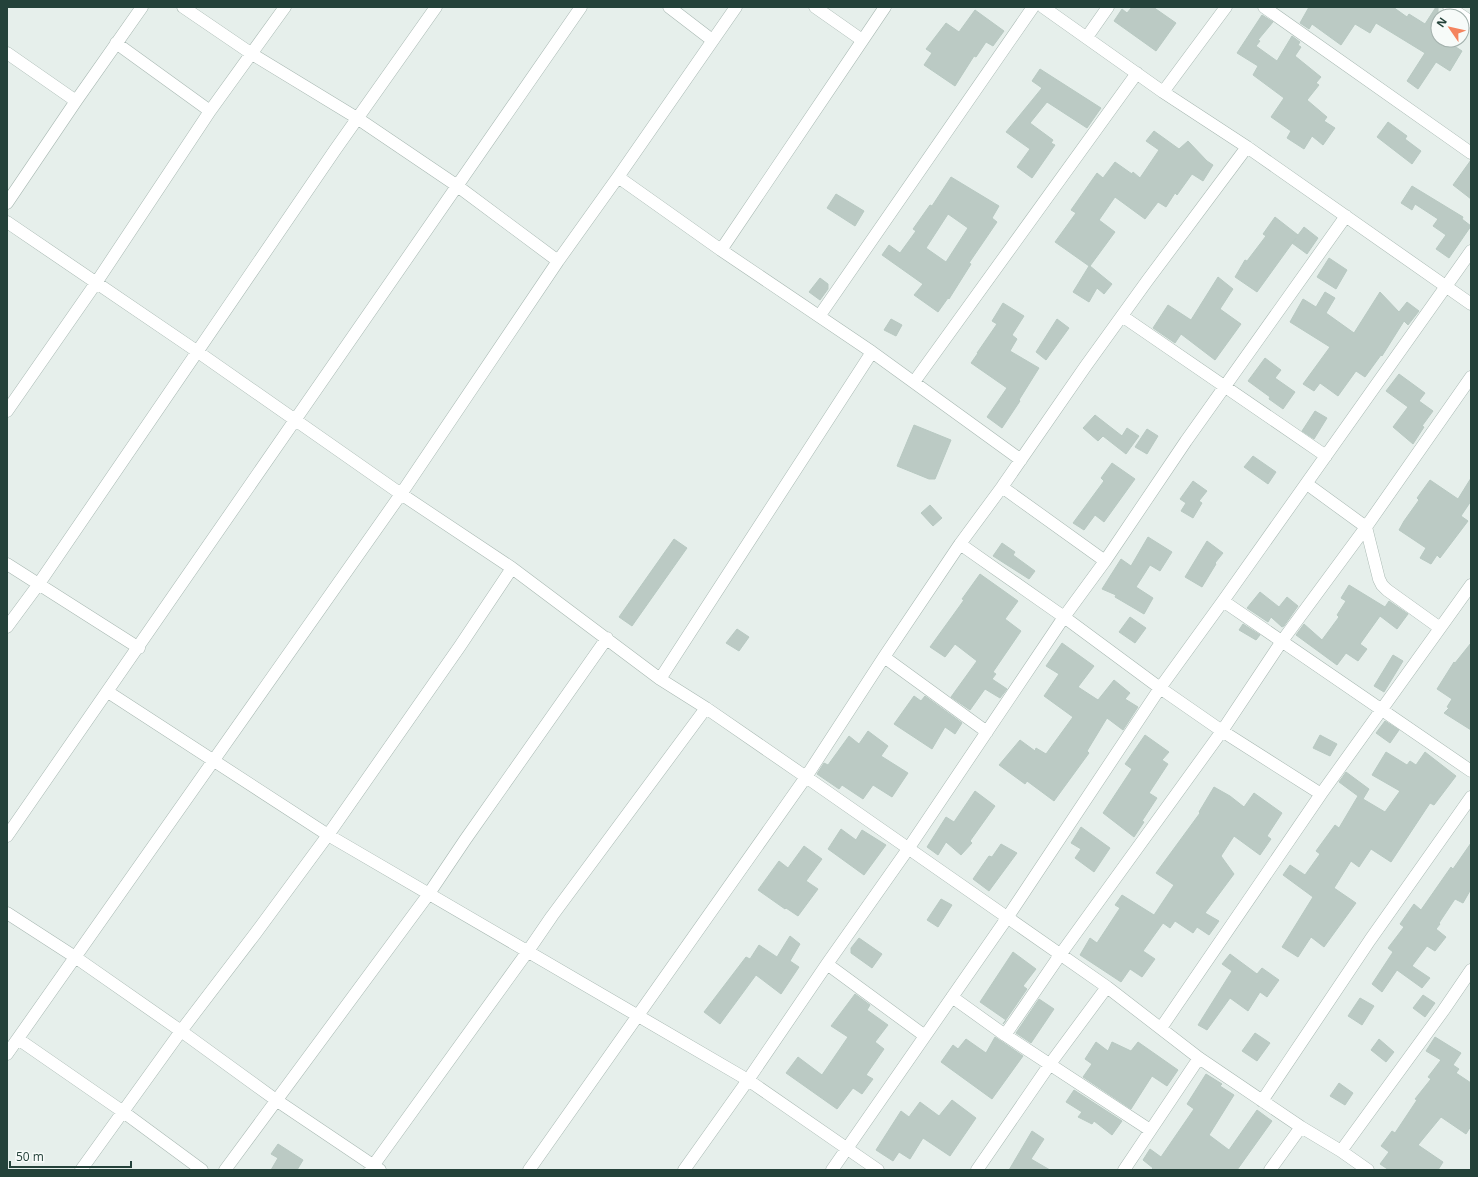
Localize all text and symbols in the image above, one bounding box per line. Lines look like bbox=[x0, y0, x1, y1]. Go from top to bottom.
north arrow bbox=[1430, 8, 1470, 48]
text: N bbox=[1433, 14, 1450, 30]
scale bar bbox=[10, 1143, 131, 1169]
text: 50 m bbox=[16, 1148, 44, 1165]

